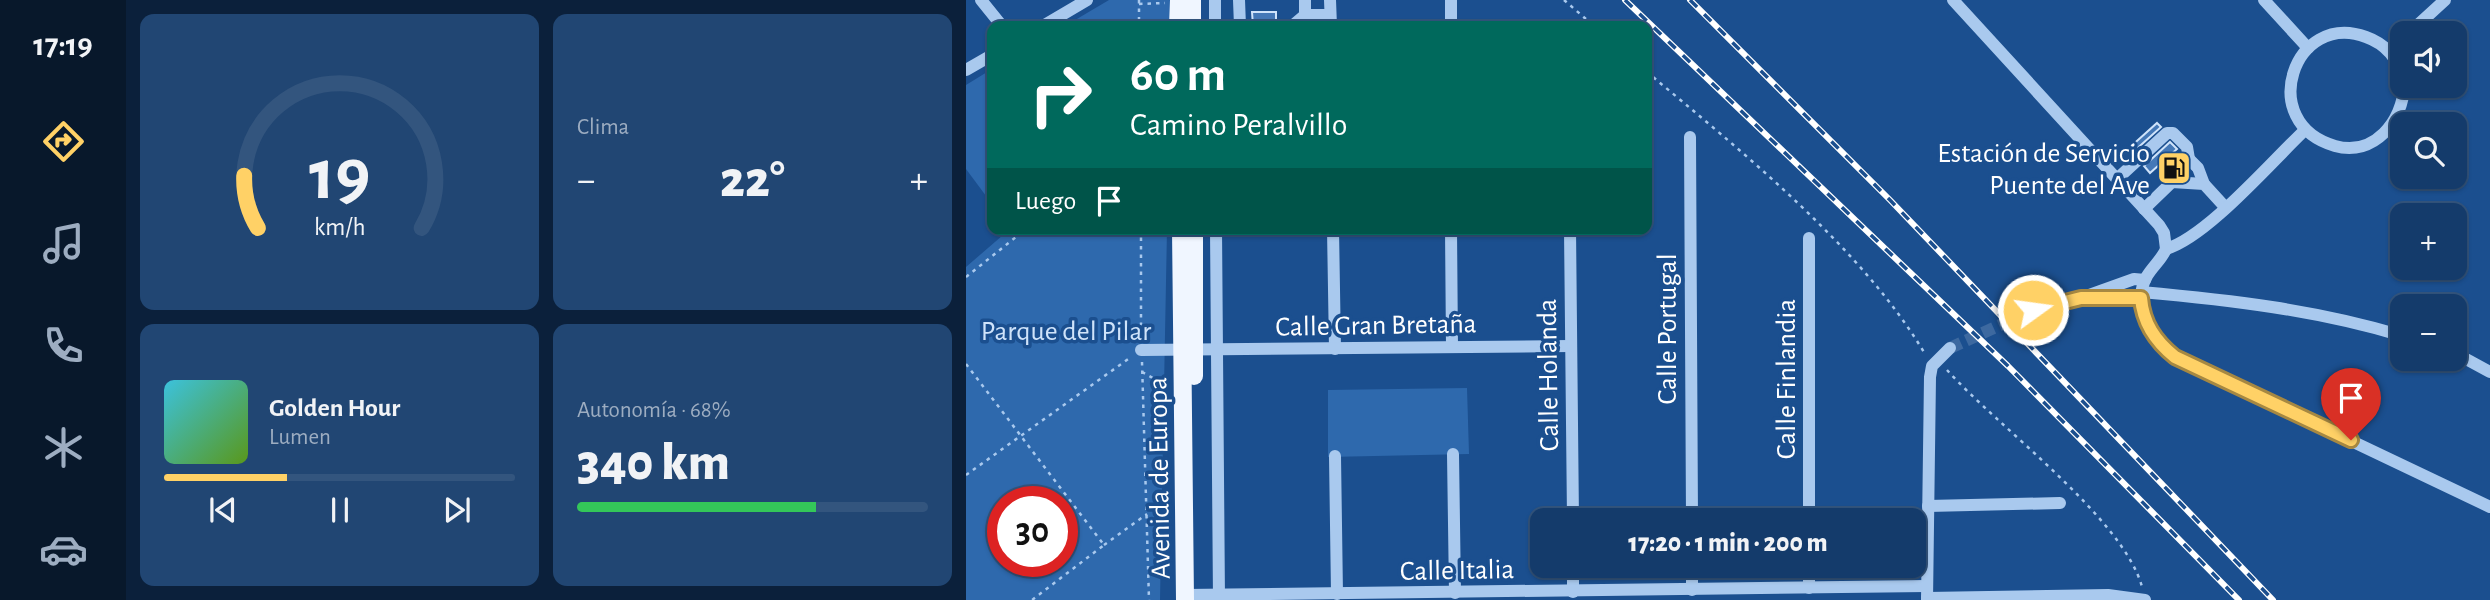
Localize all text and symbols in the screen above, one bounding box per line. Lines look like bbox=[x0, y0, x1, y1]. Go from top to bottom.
map controls bbox=[2390, 21, 2467, 371]
button: sound bbox=[2390, 21, 2467, 98]
text: 17:19 bbox=[33, 29, 93, 61]
icon: right bbox=[1015, 49, 1106, 140]
text: 60 m bbox=[1130, 51, 1226, 100]
text: Camino Peralvillo bbox=[1130, 109, 1347, 141]
button: search bbox=[2390, 112, 2467, 189]
text: Clima bbox=[577, 116, 629, 139]
icon: directions bbox=[39, 117, 88, 166]
text: 19 bbox=[309, 140, 370, 213]
place label: Estación de Servicio Puente del Ave bbox=[1937, 140, 2150, 200]
fuel station icon: Estación de Servicio Puente del Ave bbox=[2155, 149, 2193, 187]
text: 22° bbox=[720, 154, 785, 206]
text: − bbox=[577, 162, 595, 200]
text: + bbox=[910, 162, 928, 200]
icon: arrive bbox=[1090, 182, 1128, 220]
text: Luego bbox=[1015, 188, 1076, 214]
button: + bbox=[2390, 203, 2467, 280]
text: km/h bbox=[314, 215, 365, 240]
icon: music bbox=[39, 219, 88, 268]
street label: Calle Portugal bbox=[1654, 253, 1682, 405]
position arrow bbox=[1996, 273, 2070, 347]
button: − bbox=[2390, 294, 2467, 371]
street label: Calle Holanda bbox=[1534, 298, 1564, 452]
street label: Calle Finlandia bbox=[1773, 299, 1801, 459]
street label: Calle Gran Bretaña bbox=[1275, 310, 1477, 342]
park label: Parque del Pilar bbox=[981, 318, 1151, 346]
icon: phone bbox=[39, 321, 88, 370]
pin bbox=[2321, 368, 2381, 440]
street label: Avenida de Europa bbox=[1144, 377, 1176, 579]
icon: arrive bbox=[2332, 379, 2370, 417]
text: Golden Hour bbox=[269, 395, 400, 421]
text: Autonomía · 68% bbox=[577, 399, 731, 422]
icon: climate bbox=[39, 423, 88, 472]
text: Lumen bbox=[269, 426, 331, 449]
text: 340 km bbox=[577, 437, 730, 489]
speed limit sign: 30 bbox=[987, 486, 1078, 577]
icon: previous bbox=[204, 491, 242, 529]
icon: pause bbox=[321, 491, 359, 529]
icon: next bbox=[438, 491, 476, 529]
icon: car bbox=[39, 525, 88, 574]
text: 17:20 · 1 min · 200 m bbox=[1628, 530, 1828, 556]
street label: Calle Italia bbox=[1400, 556, 1515, 586]

